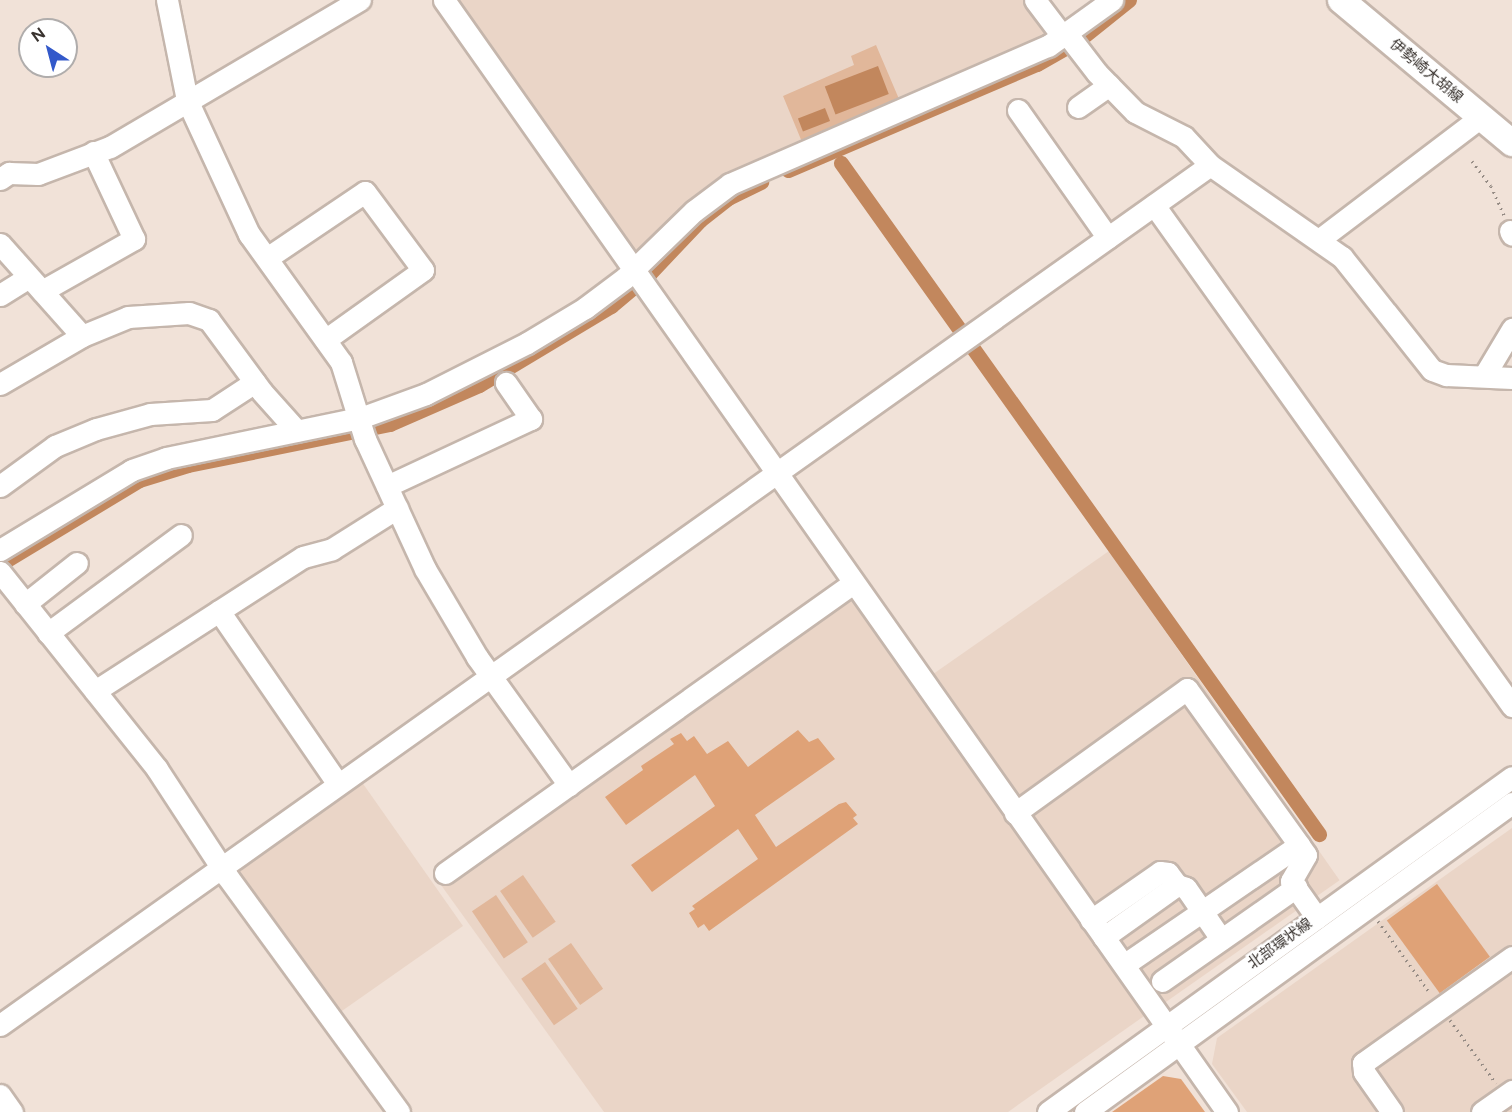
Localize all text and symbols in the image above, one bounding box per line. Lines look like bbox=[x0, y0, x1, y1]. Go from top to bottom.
north arrow bbox=[18, 18, 78, 78]
text: N bbox=[28, 23, 49, 46]
street label: 伊勢崎大胡線 bbox=[1386, 35, 1466, 107]
street label: 北部環状線 bbox=[1244, 915, 1316, 973]

